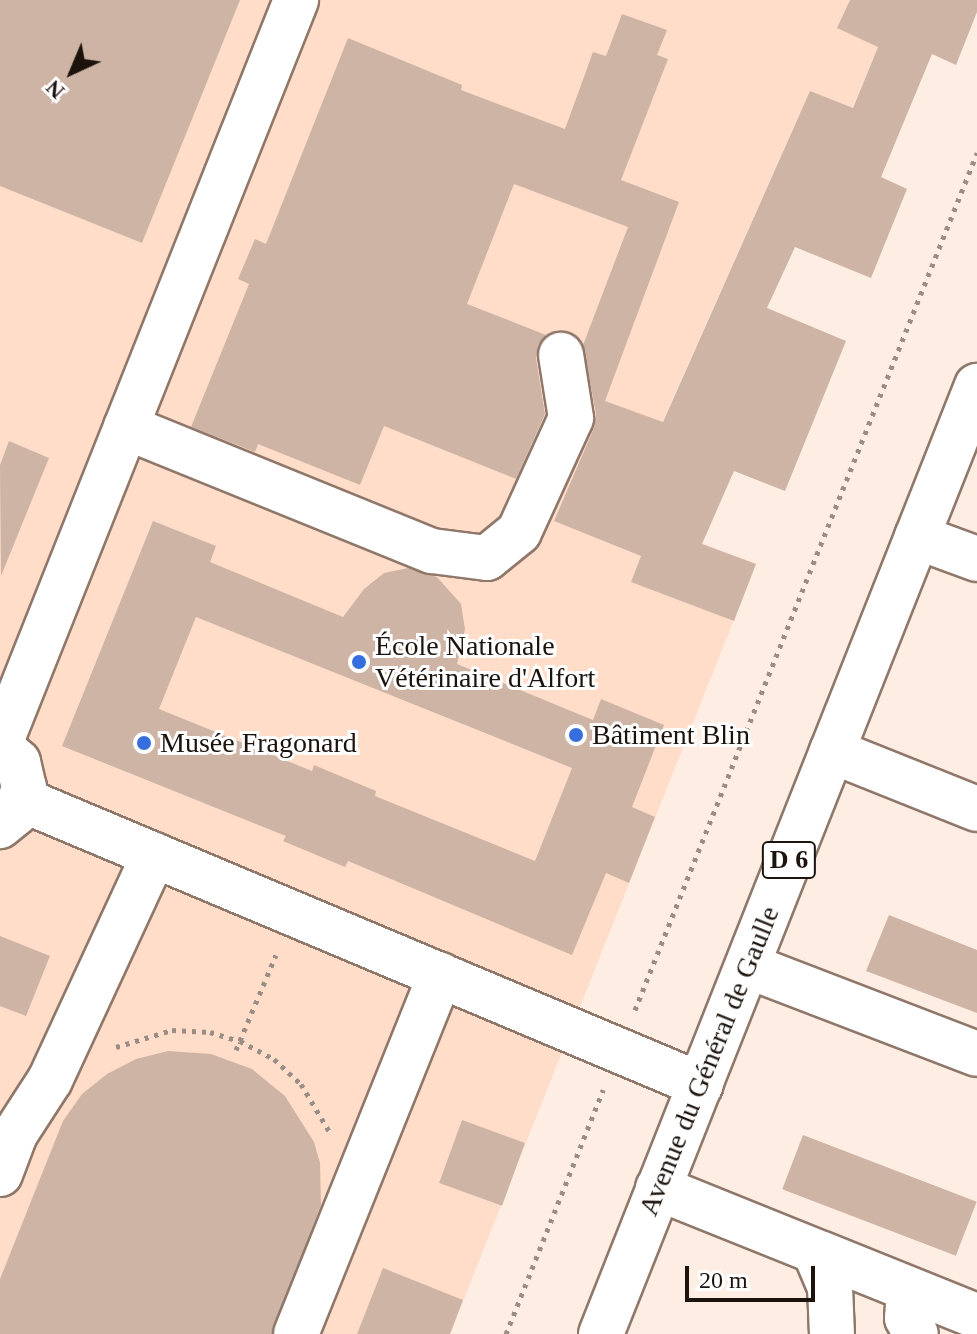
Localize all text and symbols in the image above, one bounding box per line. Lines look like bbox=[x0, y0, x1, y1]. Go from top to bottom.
north arrow bbox=[32, 32, 112, 112]
text: N bbox=[41, 75, 69, 104]
place label: École Nationale Vétérinaire d'Alfort bbox=[375, 629, 595, 695]
marker: École Nationale Vétérinaire d'Alfort bbox=[350, 653, 368, 671]
place label: Bâtiment Blin bbox=[592, 718, 750, 752]
place label: Musée Fragonard bbox=[160, 726, 357, 760]
marker: Bâtiment Blin bbox=[567, 726, 585, 744]
marker: Musée Fragonard bbox=[135, 734, 153, 752]
road number: D 6 bbox=[761, 838, 817, 882]
street label: Avenue du Général de Gaulle bbox=[631, 901, 787, 1221]
scale bar bbox=[689, 1250, 819, 1300]
text: 20 m bbox=[699, 1267, 748, 1293]

